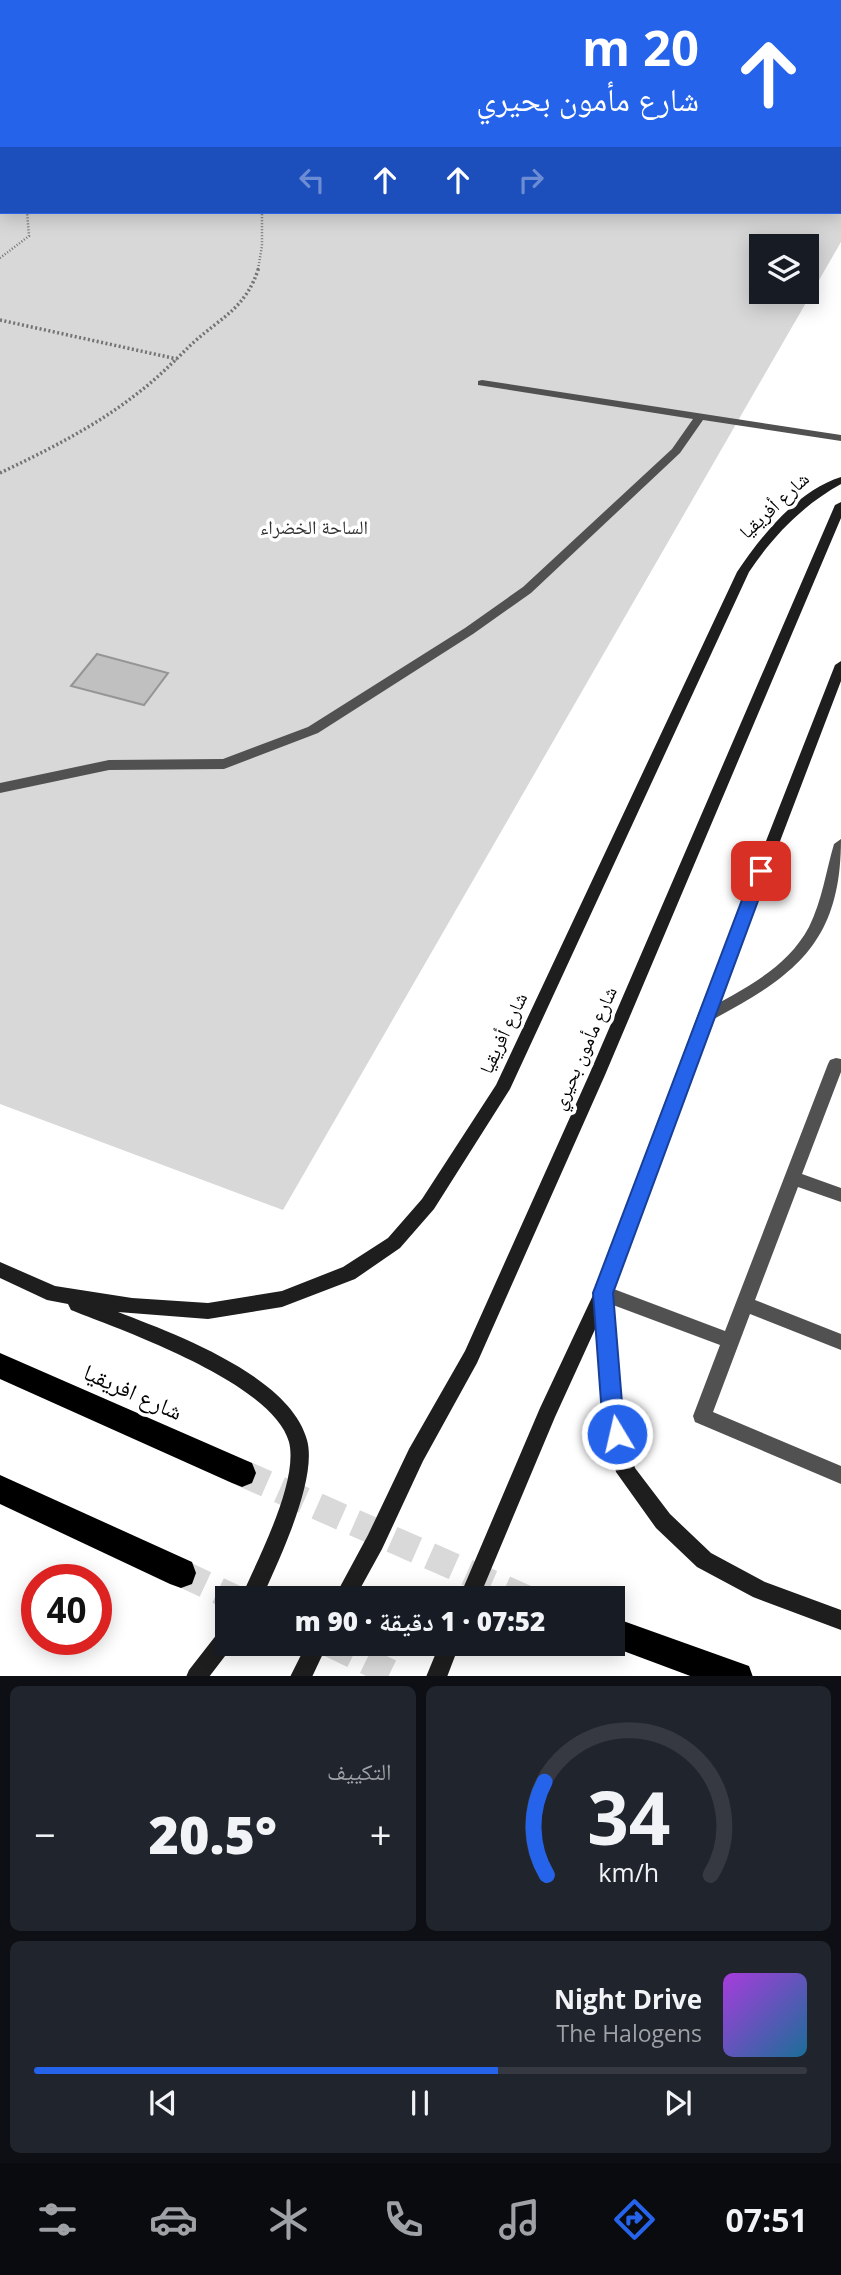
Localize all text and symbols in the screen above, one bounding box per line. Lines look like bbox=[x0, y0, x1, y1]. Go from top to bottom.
text: 20 m bbox=[582, 14, 699, 80]
icon: ahead bbox=[723, 28, 814, 119]
text: شارع مأمون بحيري bbox=[476, 77, 699, 120]
icon: left bbox=[293, 161, 331, 199]
icon: ahead bbox=[366, 161, 404, 199]
icon: ahead bbox=[439, 161, 477, 199]
icon: right bbox=[512, 161, 550, 199]
map controls bbox=[749, 234, 819, 304]
button: layers bbox=[749, 234, 819, 304]
street label: شارع أفريقيا bbox=[733, 466, 815, 544]
park label: الساحة الخضراء bbox=[260, 514, 368, 540]
pin bbox=[731, 841, 791, 901]
icon: arrive bbox=[742, 852, 780, 890]
street label: شارع مأمون بحيري bbox=[545, 982, 625, 1115]
street label: شارع أفريقيا bbox=[473, 988, 533, 1078]
street label: شارع افريقيا bbox=[79, 1355, 188, 1427]
position arrow bbox=[580, 1397, 654, 1471]
speed limit sign: 40 bbox=[21, 1564, 112, 1655]
text: 07:52 · 1 دقيقة · 90 m bbox=[295, 1603, 545, 1639]
text: التكييف bbox=[327, 1755, 392, 1787]
text: 34 bbox=[587, 1767, 670, 1866]
text: 20.5° bbox=[149, 1798, 277, 1869]
text: − bbox=[34, 1808, 56, 1860]
text: + bbox=[370, 1808, 392, 1860]
text: km/h bbox=[598, 1854, 659, 1888]
text: Night Drive bbox=[554, 1981, 702, 2017]
text: The Halogens bbox=[556, 2017, 702, 2049]
icon: previous bbox=[144, 2084, 182, 2122]
icon: pause bbox=[401, 2084, 439, 2122]
icon: next bbox=[659, 2084, 697, 2122]
icon: filters bbox=[33, 2195, 82, 2244]
icon: car bbox=[149, 2195, 198, 2244]
icon: climate bbox=[264, 2195, 313, 2244]
icon: phone bbox=[379, 2195, 428, 2244]
icon: music bbox=[495, 2195, 544, 2244]
icon: directions bbox=[610, 2195, 659, 2244]
text: 07:51 bbox=[726, 2198, 808, 2241]

